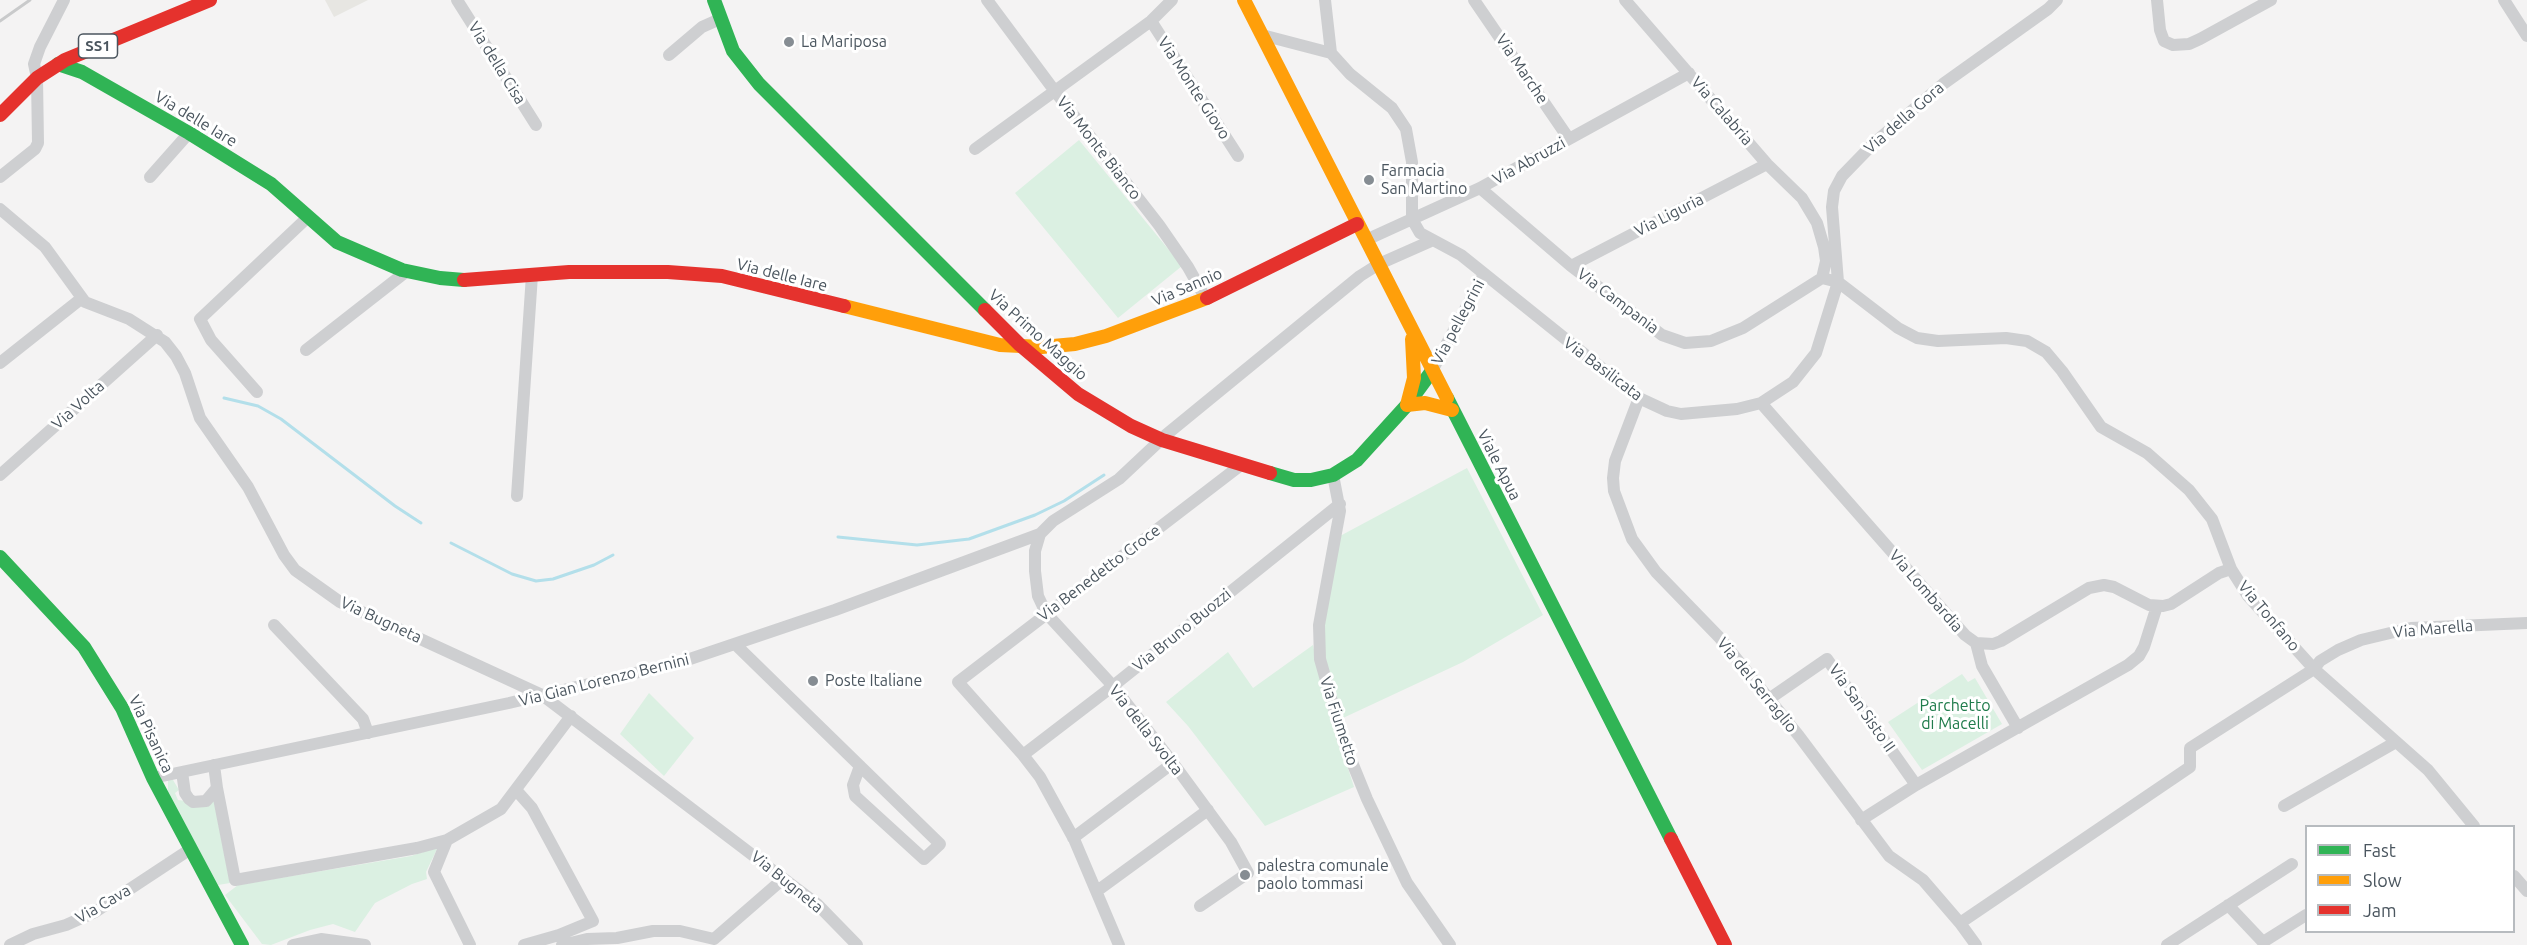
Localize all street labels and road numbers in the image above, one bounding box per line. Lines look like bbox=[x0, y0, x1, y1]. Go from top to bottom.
street label: Via della Cisa bbox=[464, 18, 530, 108]
street label: Via Marche bbox=[1492, 30, 1552, 108]
street label: Via Monte Giovo bbox=[1154, 33, 1234, 143]
road number: SS1 bbox=[78, 34, 118, 58]
street label: Via Calabria bbox=[1687, 73, 1757, 149]
street label: Via della Gora bbox=[1860, 78, 1948, 158]
street label: Via delle Iare bbox=[151, 87, 241, 151]
street label: Via Monte Bianco bbox=[1053, 93, 1145, 203]
street label: Via Abruzzi bbox=[1489, 133, 1569, 189]
street label: Via Liguria bbox=[1631, 189, 1707, 241]
street label: Via delle Iare bbox=[735, 254, 829, 296]
street label: Via Sannio bbox=[1149, 264, 1225, 310]
street label: Via Campania bbox=[1573, 264, 1663, 338]
street label: Via pellegrini bbox=[1427, 276, 1489, 368]
street label: Via Primo Maggio bbox=[985, 286, 1091, 384]
street label: Via Basilicata bbox=[1560, 333, 1646, 405]
street label: Via Volta bbox=[48, 376, 108, 434]
street label: Viale Apua bbox=[1473, 427, 1525, 503]
street label: Via Benedetto Croce bbox=[1034, 521, 1164, 625]
street label: Via Lombardia bbox=[1885, 546, 1967, 636]
street label: Via Tonfano bbox=[2234, 577, 2304, 655]
street label: Via Bruno Buozzi bbox=[1129, 584, 1235, 676]
street label: Via Bugneta bbox=[337, 593, 425, 647]
street label: Via Marella bbox=[2392, 616, 2474, 642]
street label: Via del Serraglio bbox=[1713, 634, 1801, 736]
street label: Via Gian Lorenzo Bernini bbox=[517, 650, 691, 710]
street label: Via San Sisto II bbox=[1825, 660, 1899, 756]
street label: Via Fiumetto bbox=[1316, 674, 1362, 768]
street label: Via della Svolta bbox=[1105, 681, 1187, 779]
street label: Via Pisanica bbox=[125, 692, 177, 776]
street label: Via Bugneta bbox=[747, 847, 827, 917]
street label: Via Cava bbox=[72, 881, 134, 927]

